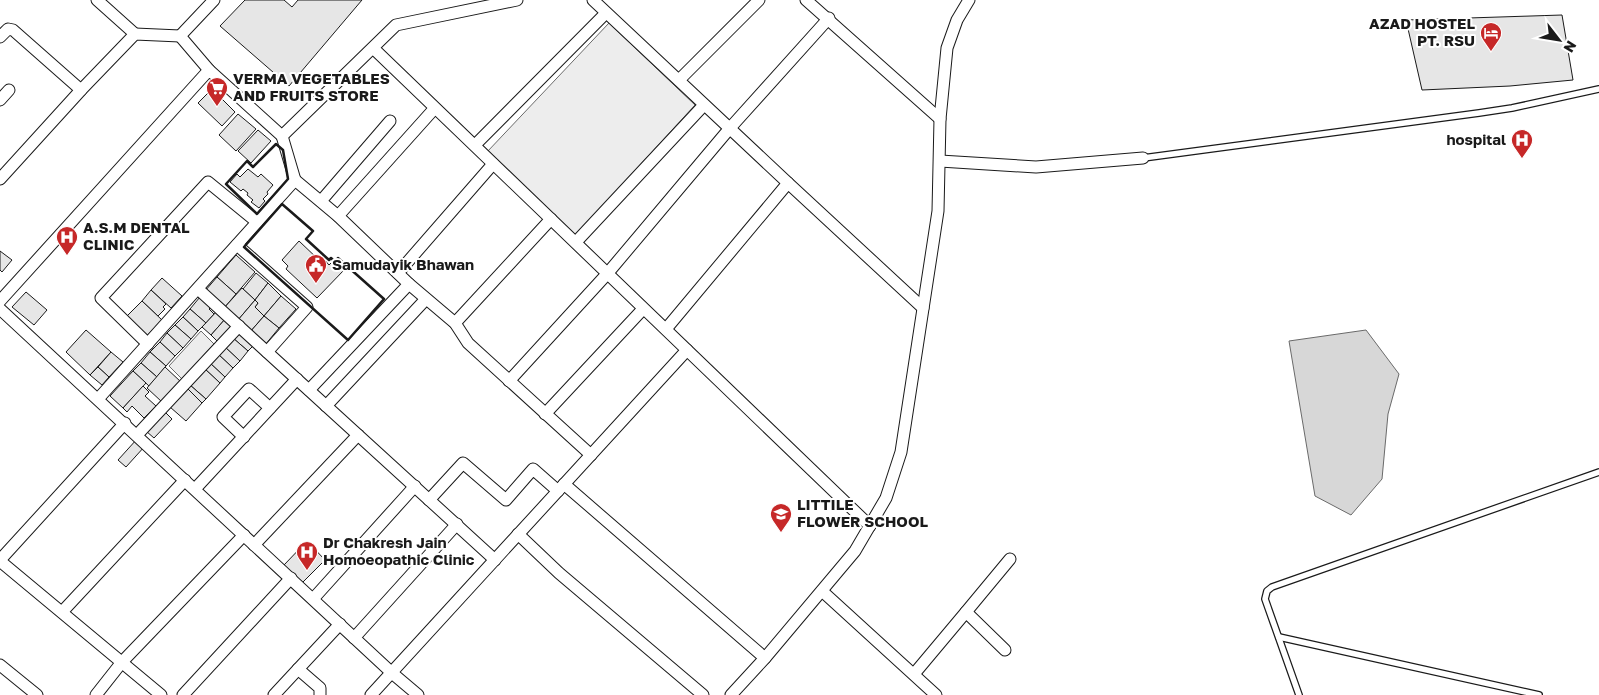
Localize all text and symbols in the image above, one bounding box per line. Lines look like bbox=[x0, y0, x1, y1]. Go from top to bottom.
place label: AZAD HOSTEL PT. RSU bbox=[1369, 14, 1475, 49]
north arrow bbox=[1534, 15, 1584, 65]
hotel icon: AZAD HOSTEL PT. RSU bbox=[1479, 21, 1503, 52]
text: N bbox=[1561, 38, 1581, 56]
place label: VERMA VEGETABLES AND FRUITS STORE bbox=[233, 69, 390, 104]
supermarket icon: VERMA VEGETABLES AND FRUITS STORE bbox=[205, 76, 229, 107]
hospital icon: hospital bbox=[1510, 128, 1534, 159]
place label: hospital bbox=[1446, 130, 1506, 148]
place label: A.S.M DENTAL CLINIC bbox=[83, 218, 190, 253]
hospital icon: A.S.M DENTAL CLINIC bbox=[55, 225, 79, 256]
public building icon: Samudayik Bhawan bbox=[304, 253, 328, 284]
place label: Samudayik Bhawan bbox=[332, 255, 474, 273]
place label: LITTILE FLOWER SCHOOL bbox=[797, 495, 928, 530]
school or university icon: LITTILE FLOWER SCHOOL bbox=[769, 502, 793, 533]
place label: Dr Chakresh Jain Homoeopathic Clinic bbox=[323, 533, 475, 568]
hospital icon: Dr Chakresh Jain Homoeopathic Clinic bbox=[295, 540, 319, 571]

